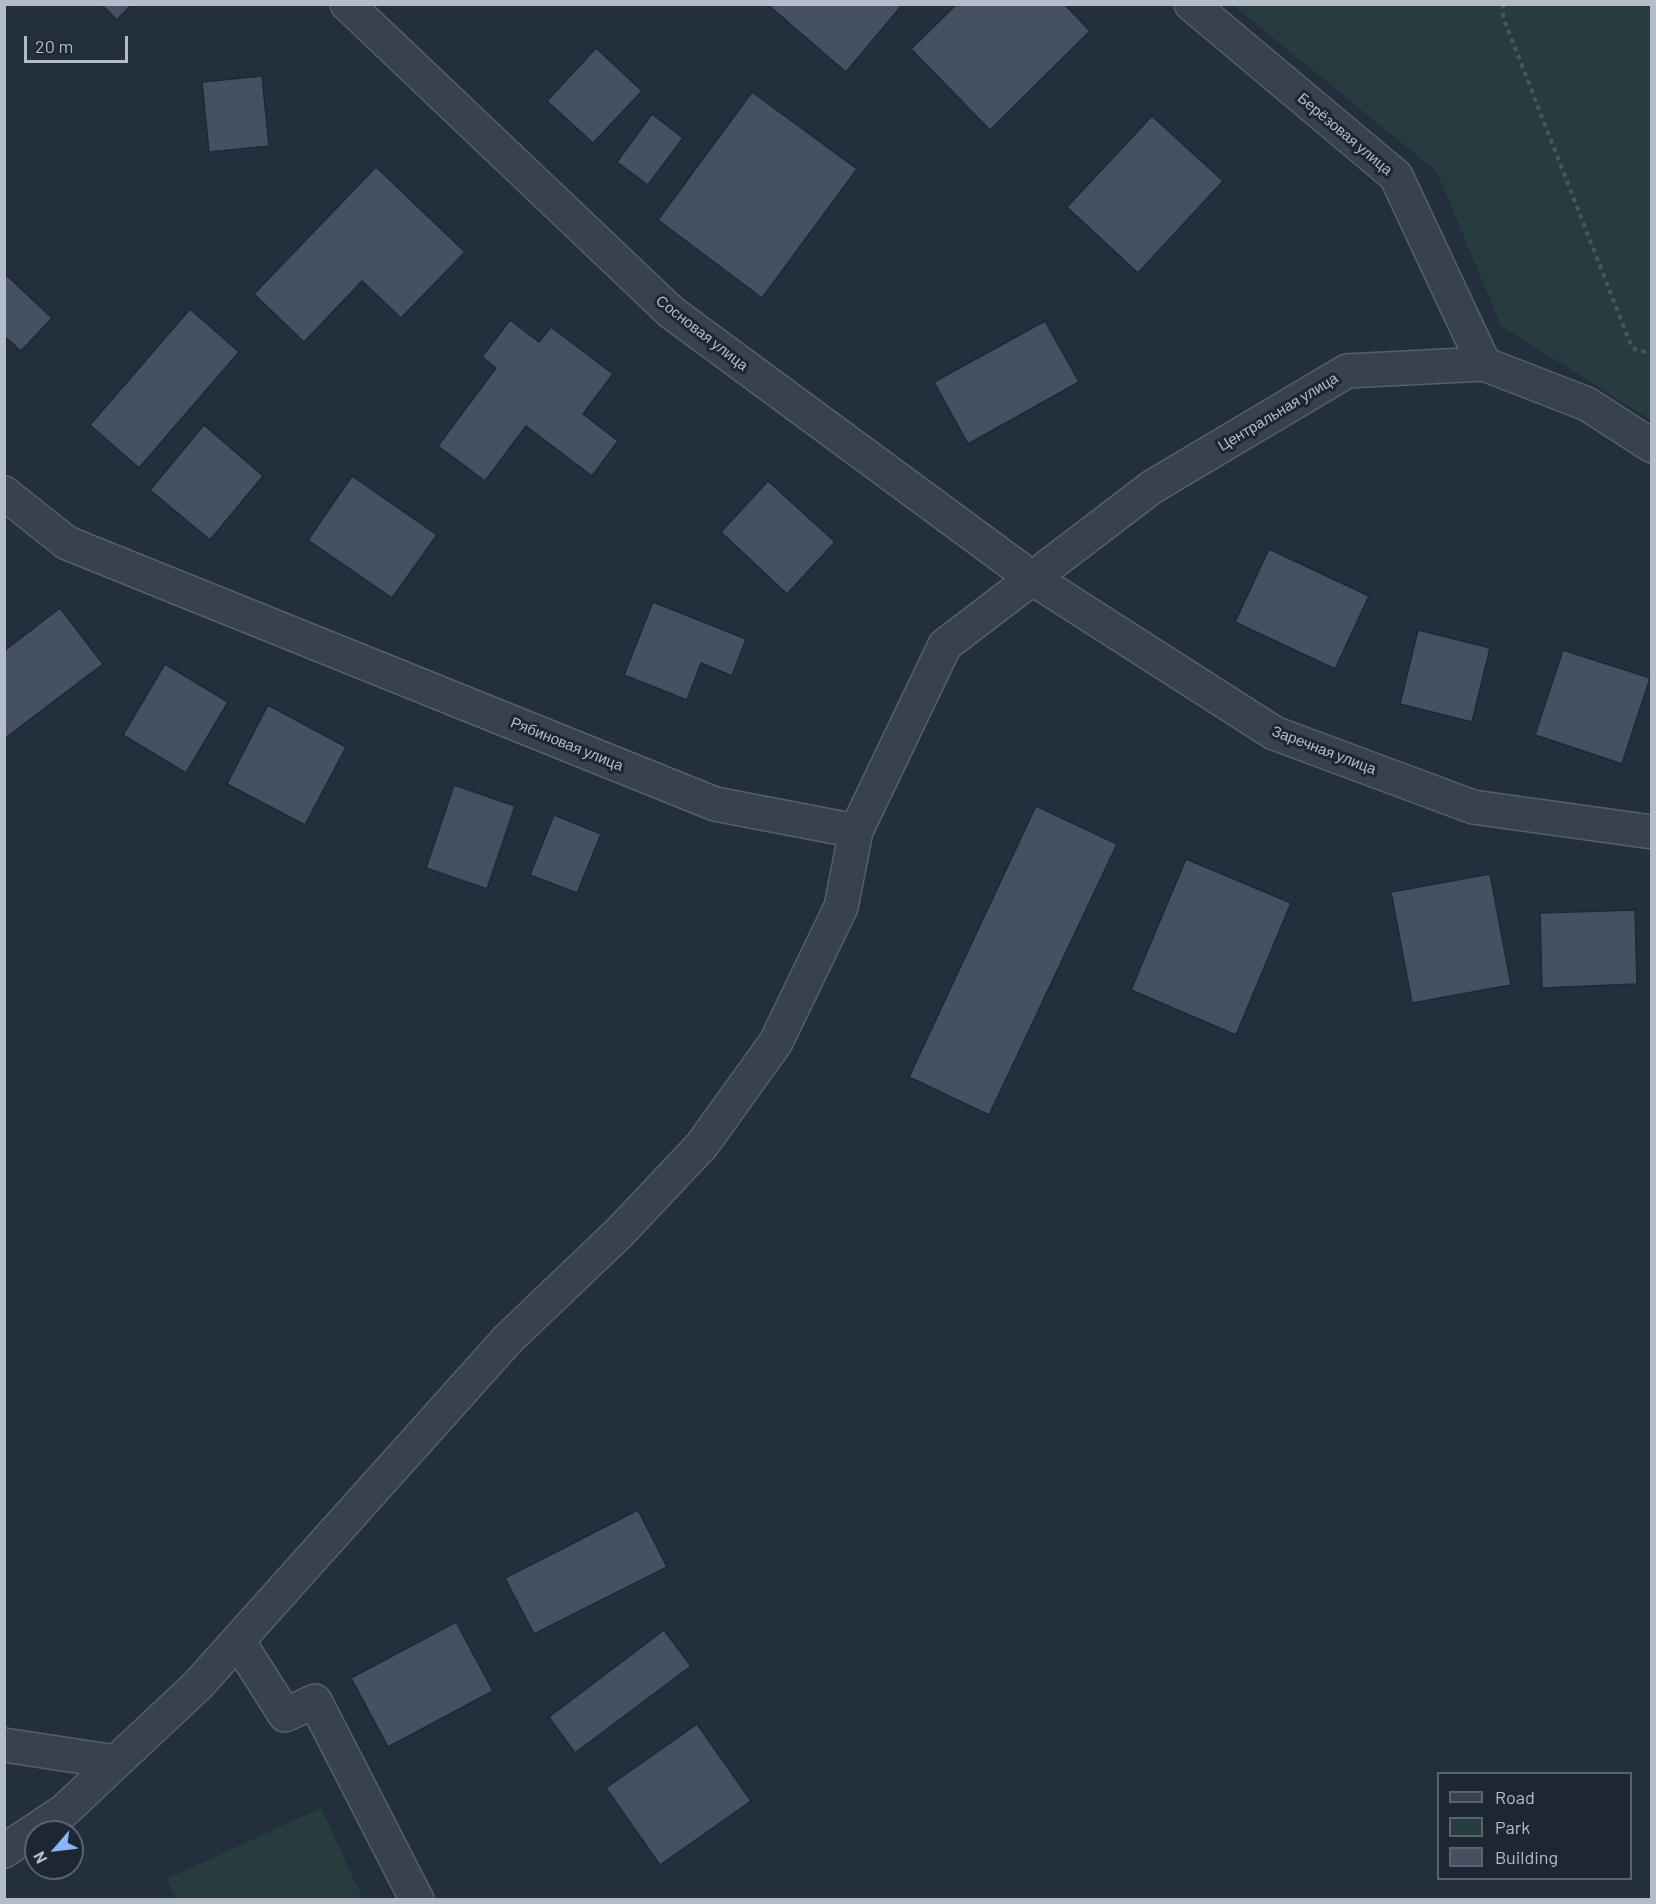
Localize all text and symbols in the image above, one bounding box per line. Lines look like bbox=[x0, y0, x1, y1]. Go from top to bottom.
scale bar bbox=[27, 24, 130, 62]
text: 20 m bbox=[35, 35, 73, 57]
street label: Берёзовая улица bbox=[1294, 89, 1396, 179]
street label: Сосновая улица bbox=[652, 291, 752, 375]
street label: Центральная улица bbox=[1215, 369, 1341, 455]
street label: Рябиновая улица bbox=[508, 713, 626, 775]
street label: Заречная улица bbox=[1269, 722, 1379, 778]
legend bbox=[1437, 1772, 1632, 1880]
text: Road bbox=[1495, 1786, 1535, 1808]
text: Park bbox=[1495, 1816, 1530, 1838]
north arrow bbox=[24, 1820, 84, 1880]
text: Building bbox=[1495, 1846, 1558, 1868]
text: N bbox=[29, 1849, 50, 1867]

